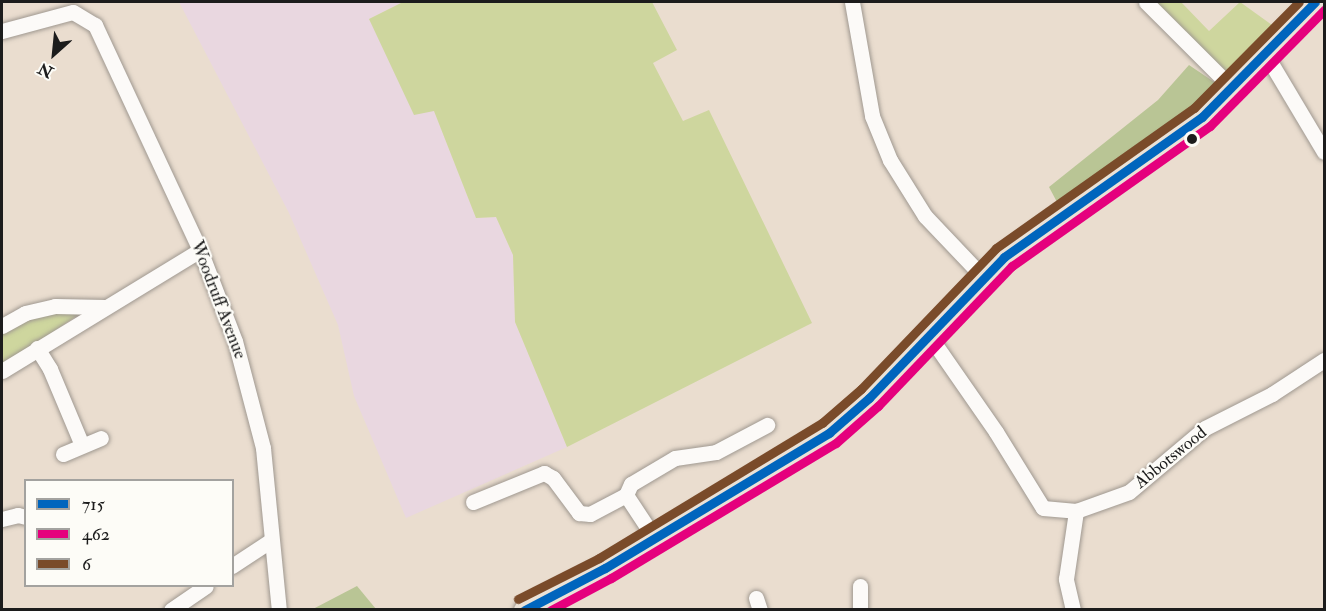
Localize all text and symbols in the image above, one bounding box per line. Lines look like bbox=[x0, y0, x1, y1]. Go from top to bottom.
north arrow bbox=[24, 24, 84, 84]
text: N bbox=[35, 58, 57, 82]
unlabelled marker bbox=[1186, 133, 1198, 145]
street label: Woodruff Avenue bbox=[186, 238, 250, 362]
street label: Abbotswood bbox=[1130, 422, 1212, 494]
legend bbox=[24, 479, 234, 587]
text: 715 bbox=[82, 493, 105, 516]
text: 462 bbox=[82, 523, 110, 546]
text: 6 bbox=[82, 553, 91, 576]

